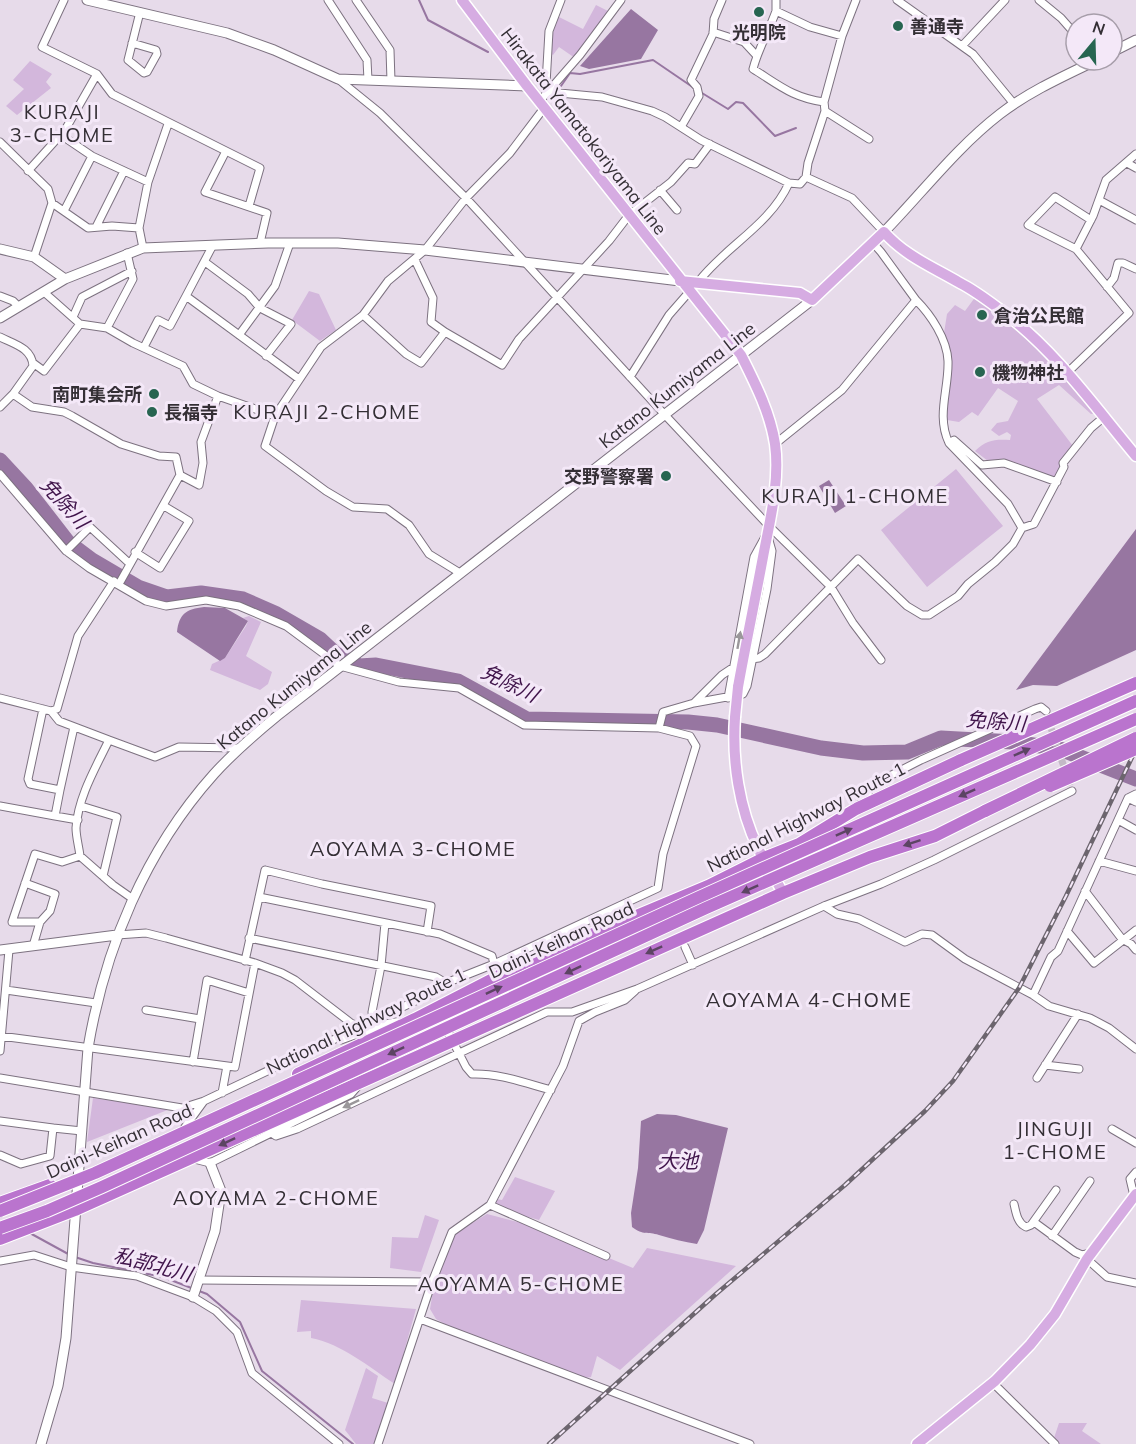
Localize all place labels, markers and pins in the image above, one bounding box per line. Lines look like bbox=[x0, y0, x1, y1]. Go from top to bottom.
marker: 光明院 bbox=[752, 5, 766, 19]
place label: 善通寺 bbox=[910, 15, 964, 38]
marker: 善通寺 bbox=[891, 19, 905, 33]
place label: 光明院 bbox=[732, 21, 786, 44]
place label: 倉治公民館 bbox=[994, 304, 1084, 327]
marker: 倉治公民館 bbox=[975, 308, 989, 322]
place label: 機物神社 bbox=[992, 361, 1064, 384]
marker: 機物神社 bbox=[973, 365, 987, 379]
place label: 南町集会所 bbox=[52, 383, 142, 406]
marker: 南町集会所 bbox=[147, 387, 161, 401]
place label: 長福寺 bbox=[164, 401, 218, 424]
marker: 長福寺 bbox=[145, 405, 159, 419]
place label: 交野警察署 bbox=[564, 465, 654, 488]
marker: 交野警察署 bbox=[659, 469, 673, 483]

